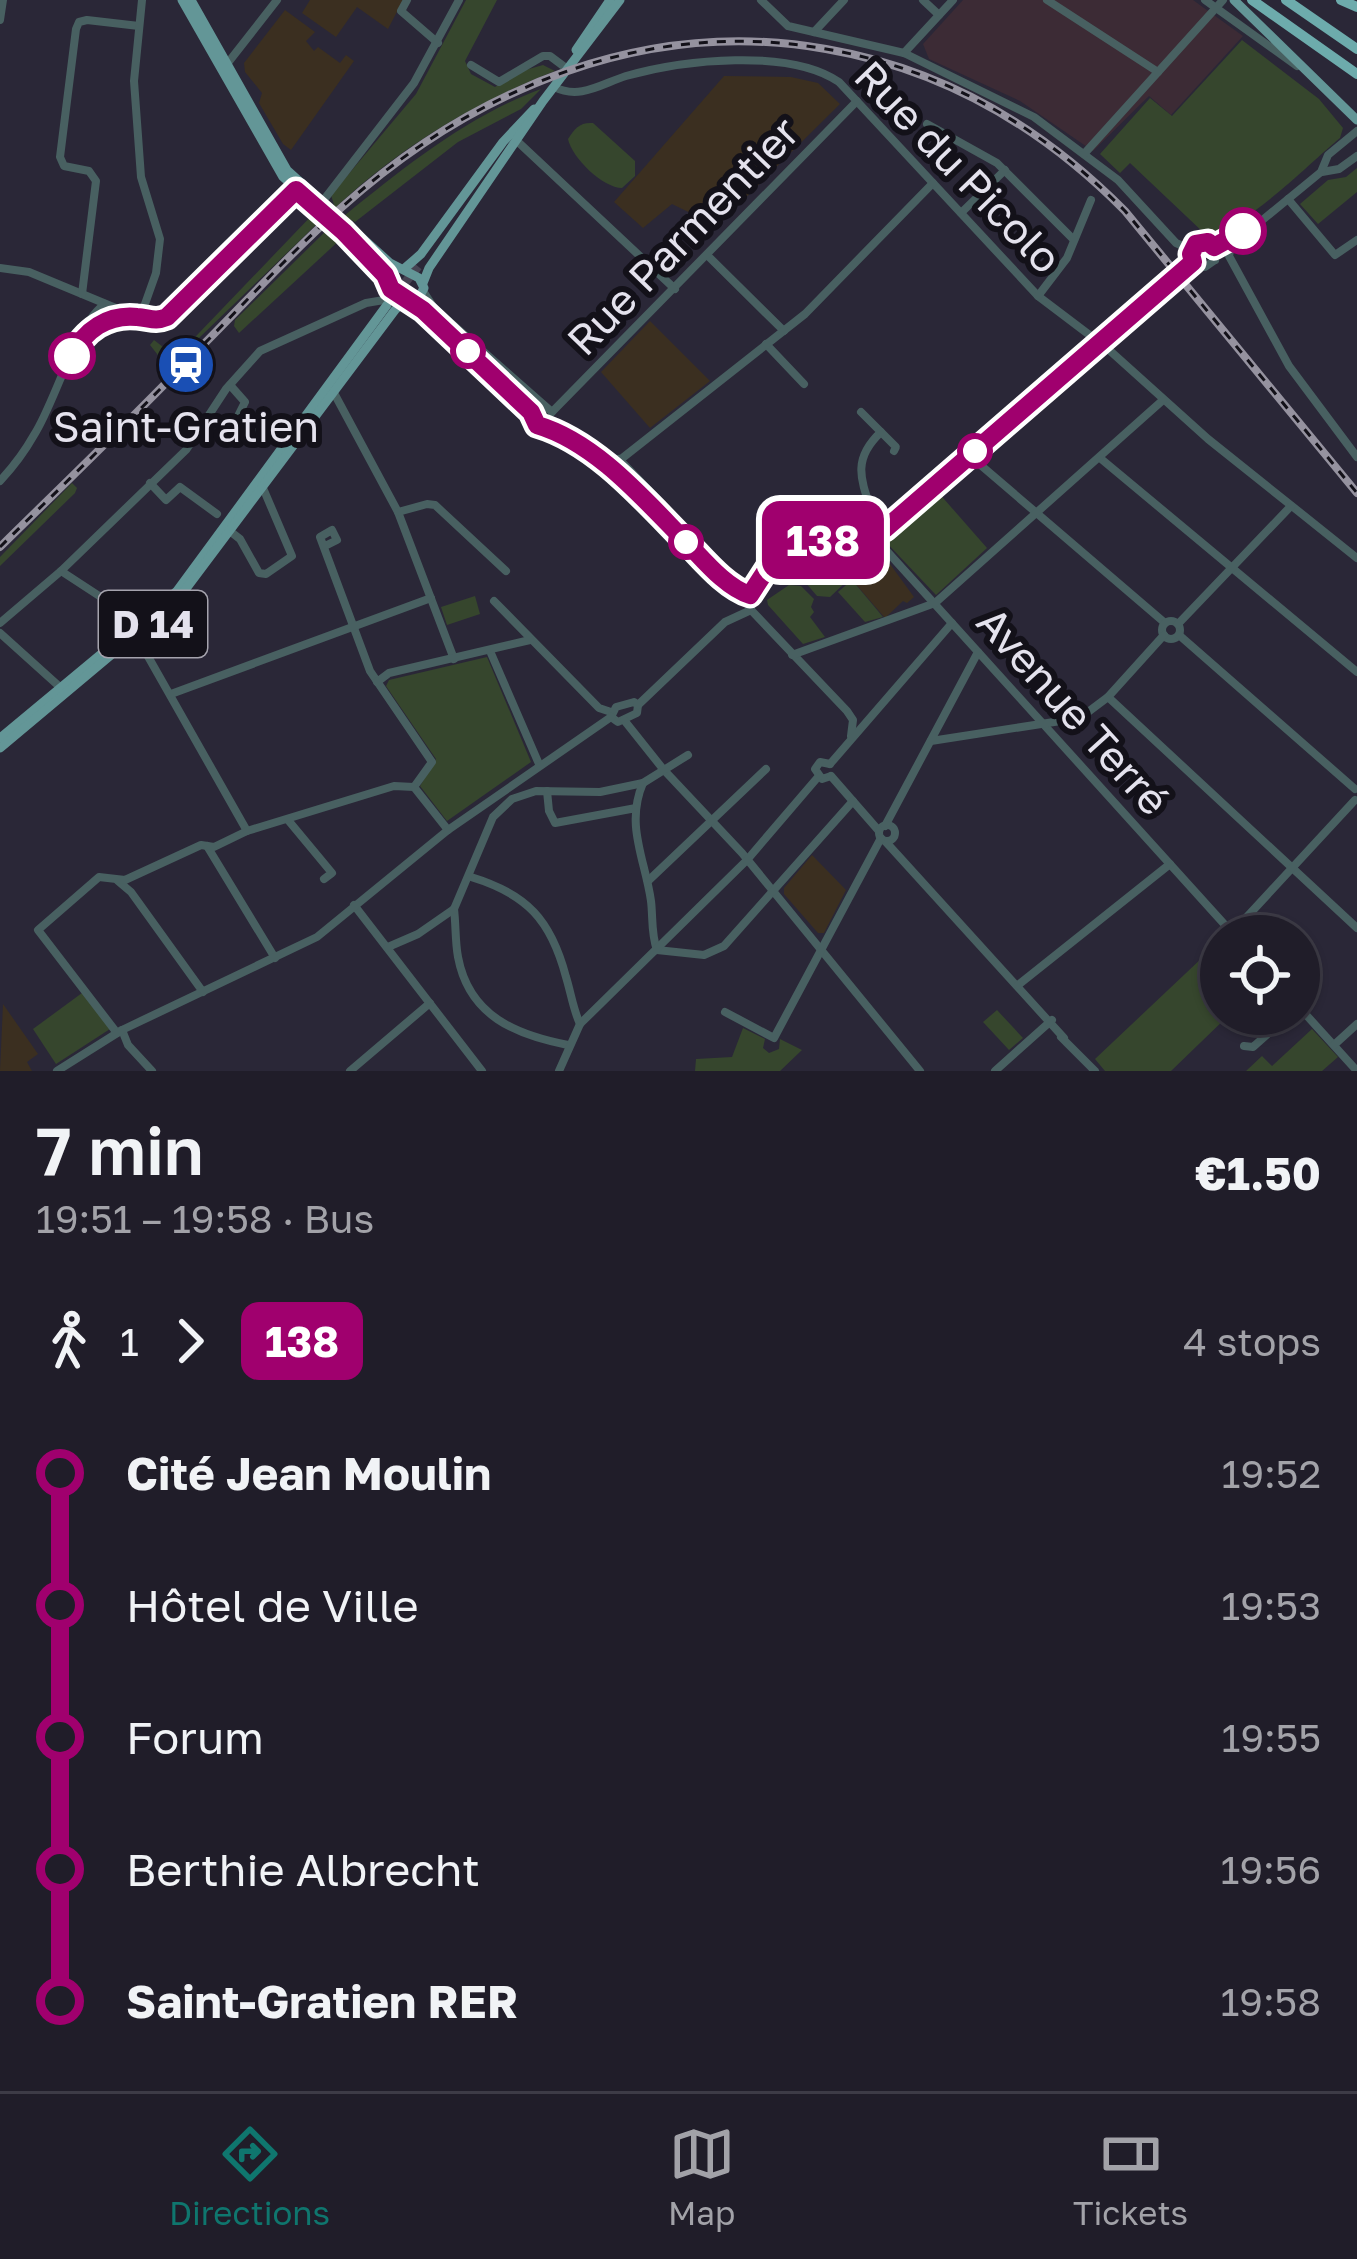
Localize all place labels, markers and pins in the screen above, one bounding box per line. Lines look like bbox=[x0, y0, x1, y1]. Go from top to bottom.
unlabelled marker bbox=[1221, 209, 1265, 253]
unlabelled marker bbox=[50, 334, 94, 378]
station icon: Saint-Gratien bbox=[155, 334, 217, 396]
unlabelled marker bbox=[452, 335, 484, 367]
place label: Saint-Gratien bbox=[53, 401, 319, 451]
unlabelled marker bbox=[959, 435, 991, 467]
unlabelled marker bbox=[670, 526, 702, 558]

